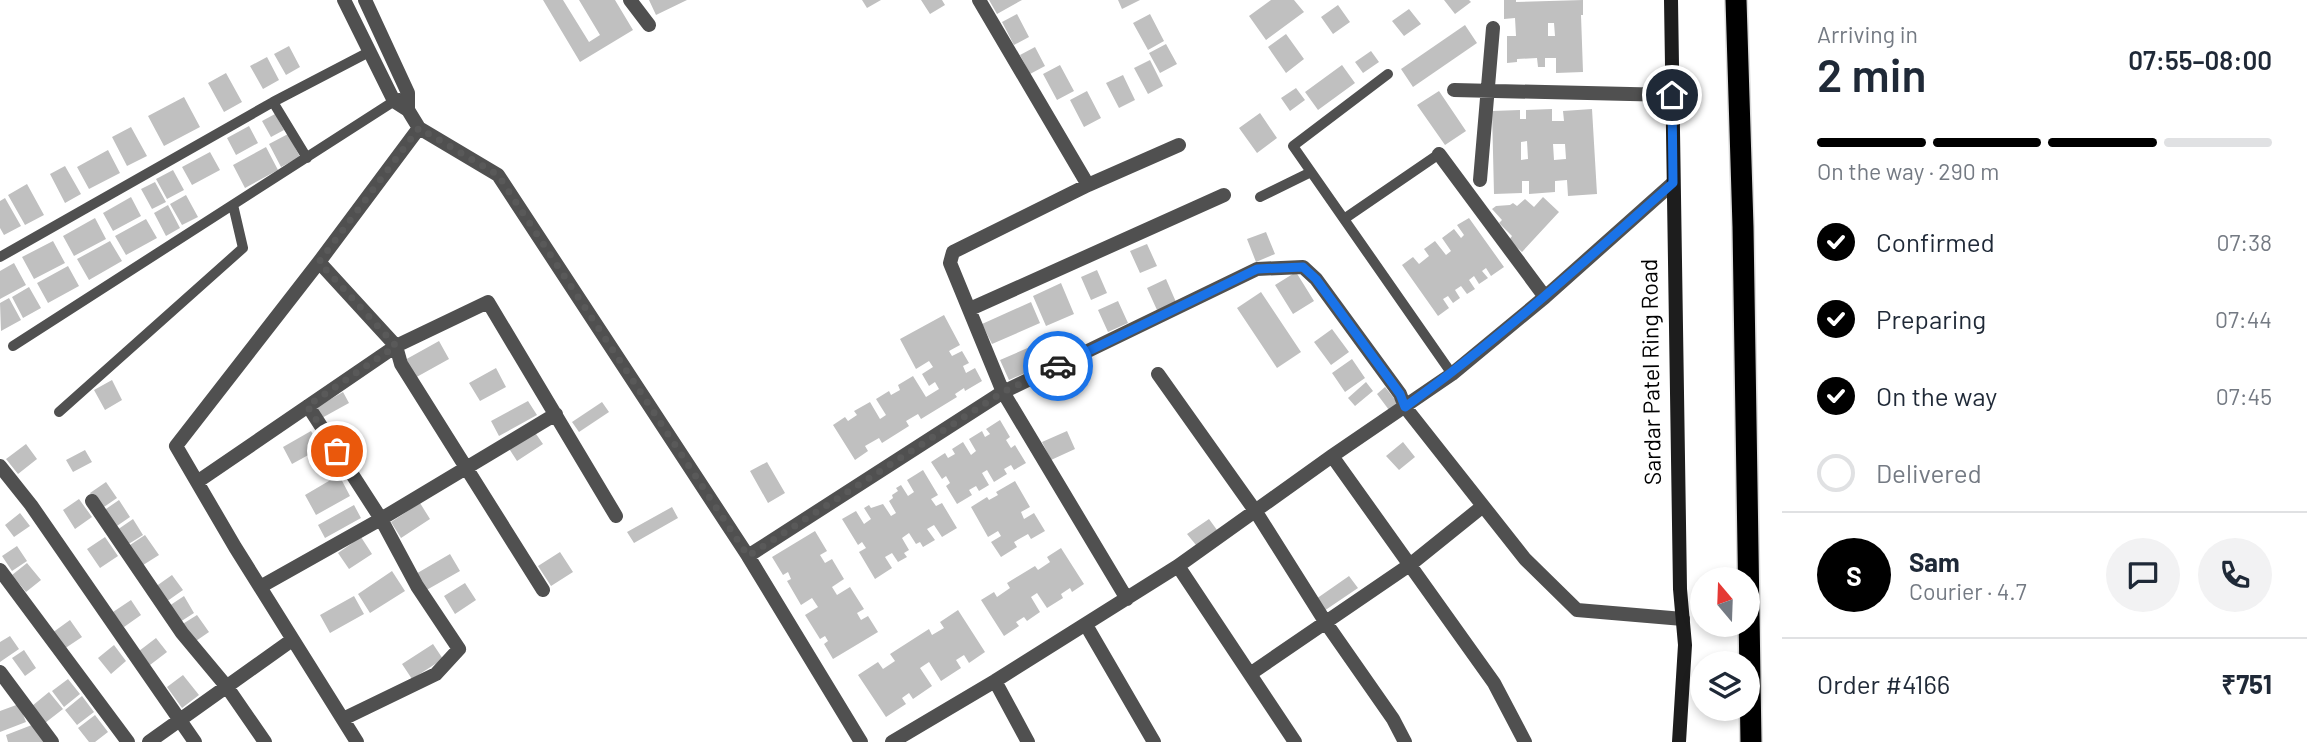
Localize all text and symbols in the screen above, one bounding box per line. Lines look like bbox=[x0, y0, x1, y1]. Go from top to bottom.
text: Arriving in bbox=[1817, 20, 1918, 48]
text: 07:55–08:00 bbox=[2128, 44, 2272, 75]
text: 2 min bbox=[1817, 46, 1926, 101]
pin bbox=[1642, 65, 1702, 125]
icon: home bbox=[1653, 76, 1691, 114]
text: On the way · 290 m bbox=[1817, 157, 1999, 185]
icon: check bbox=[1817, 223, 1855, 261]
text: Confirmed bbox=[1876, 226, 1995, 257]
text: 07:38 bbox=[2217, 228, 2272, 256]
street label: Sardar Patel Ring Road bbox=[1634, 259, 1666, 485]
icon: check bbox=[1817, 300, 1855, 338]
text: Preparing bbox=[1876, 303, 1986, 334]
text: 07:44 bbox=[2215, 305, 2272, 333]
courier bbox=[1023, 331, 1093, 401]
icon: car bbox=[1039, 347, 1077, 385]
icon: check bbox=[1817, 377, 1855, 415]
text: On the way bbox=[1876, 380, 1997, 411]
text: 07:45 bbox=[2216, 382, 2272, 410]
pin bbox=[307, 421, 367, 481]
icon: bag bbox=[318, 432, 356, 470]
text: Delivered bbox=[1876, 457, 1982, 488]
button: chat bbox=[2106, 538, 2180, 612]
button: phone bbox=[2198, 538, 2272, 612]
text: Sam bbox=[1909, 546, 1960, 577]
text: S bbox=[1846, 560, 1862, 591]
north arrow bbox=[1690, 567, 1760, 637]
map controls bbox=[1690, 567, 1760, 721]
text: Courier · 4.7 bbox=[1909, 577, 2027, 605]
button: layers bbox=[1690, 651, 1760, 721]
text: Order #4166 bbox=[1817, 668, 1950, 699]
text: ₹751 bbox=[2221, 668, 2272, 699]

